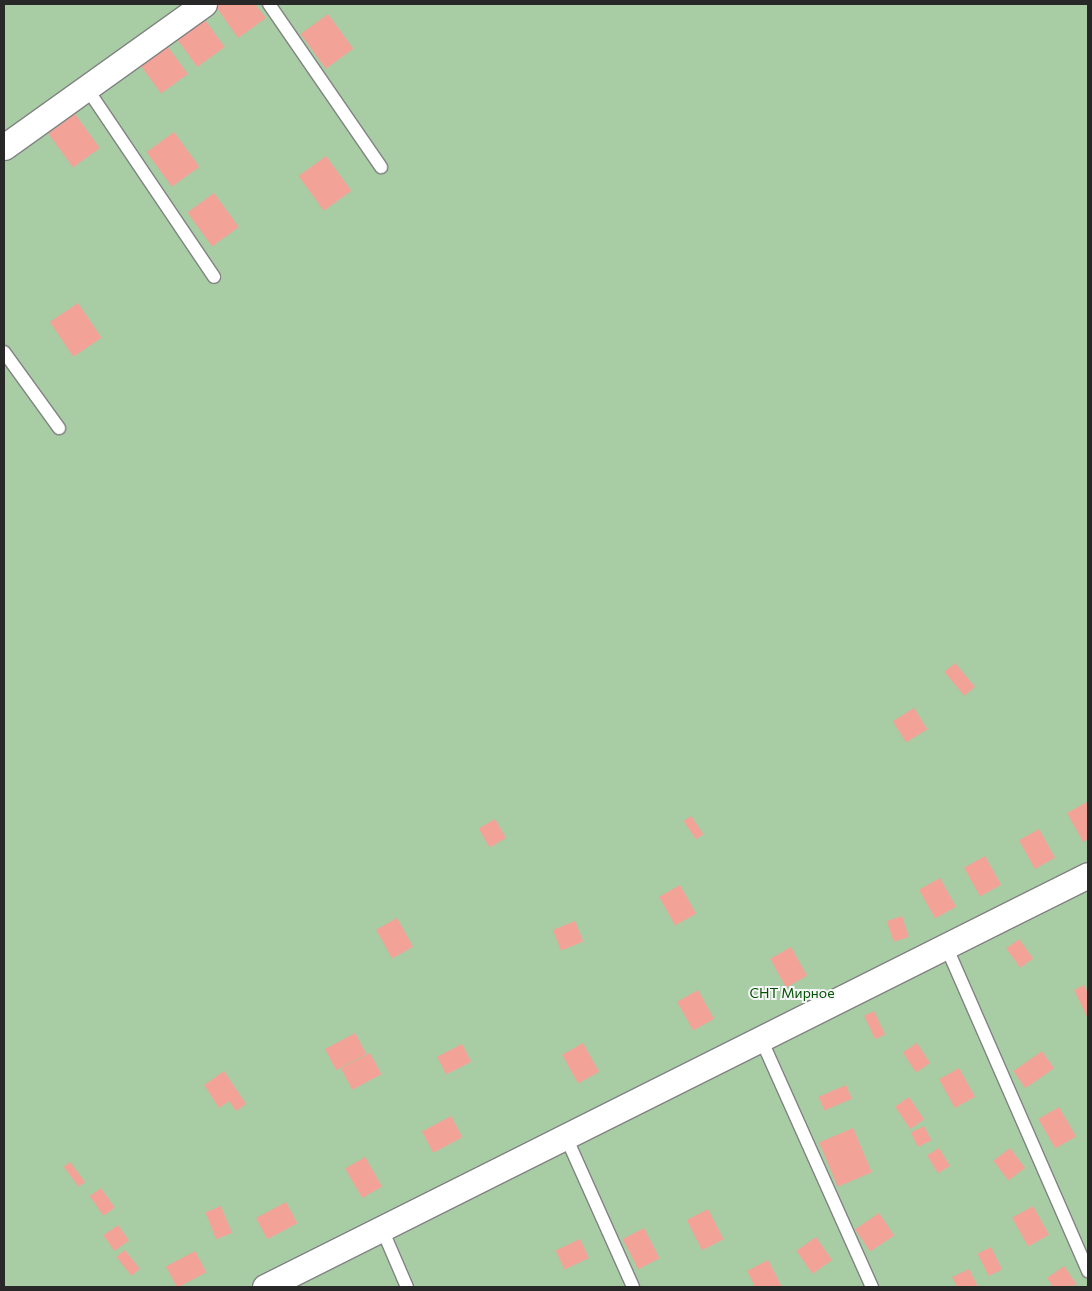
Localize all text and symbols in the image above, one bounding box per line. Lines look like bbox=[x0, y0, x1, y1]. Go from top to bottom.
park label: СНТ Мирное bbox=[749, 985, 835, 1001]

